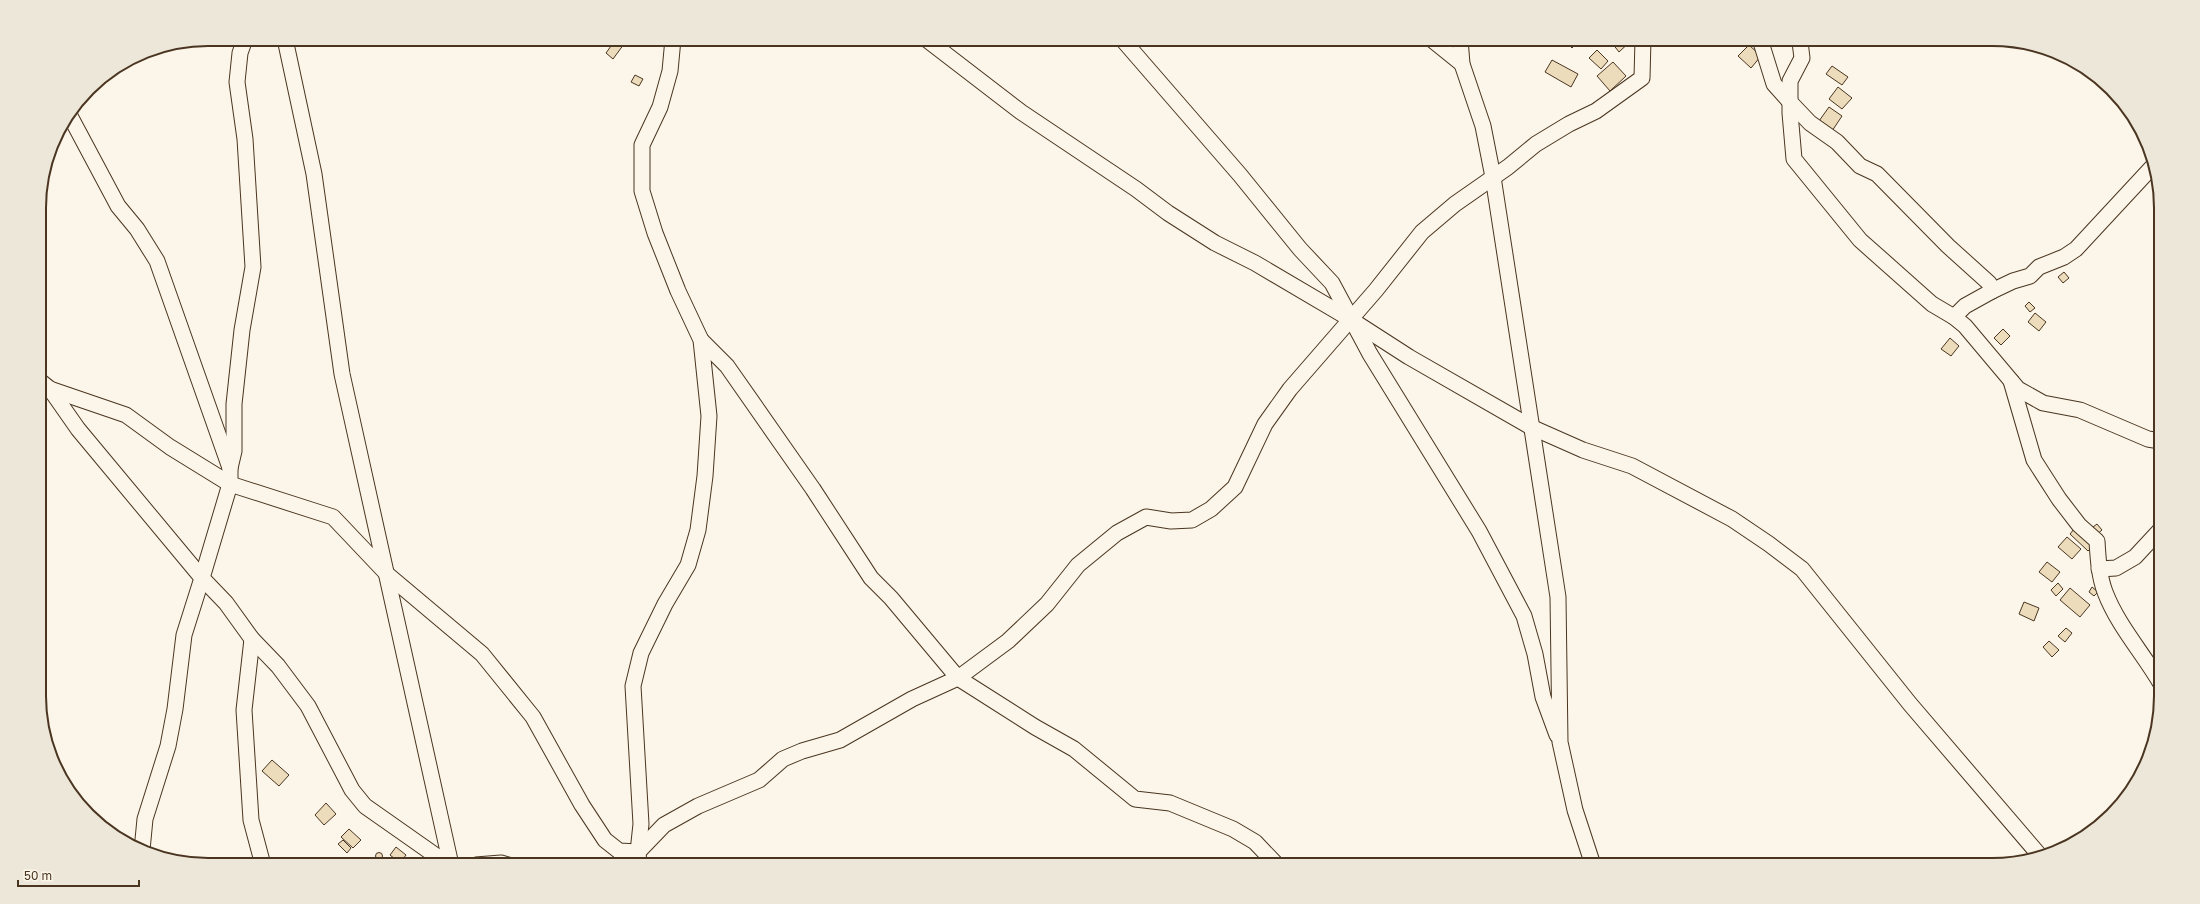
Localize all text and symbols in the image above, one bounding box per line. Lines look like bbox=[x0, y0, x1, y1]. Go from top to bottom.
scale bar bbox=[18, 862, 139, 888]
text: 50 m bbox=[24, 868, 52, 883]

